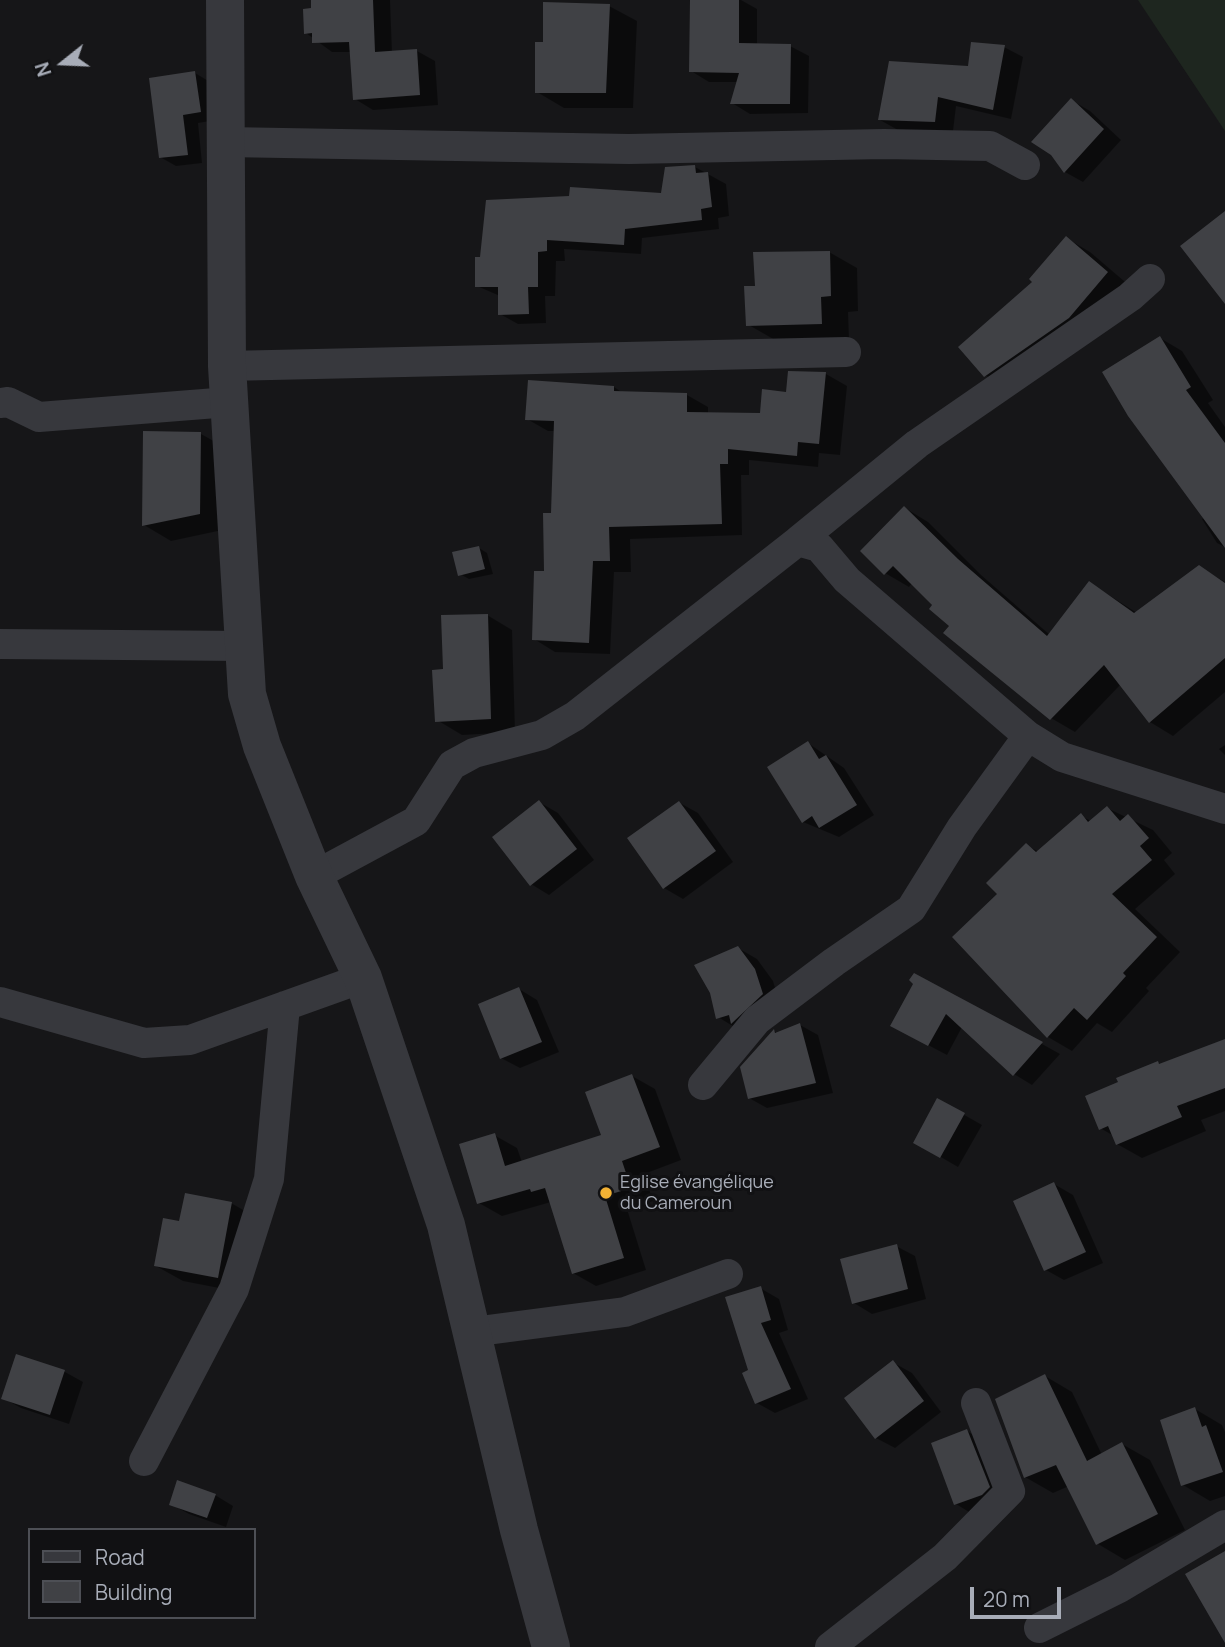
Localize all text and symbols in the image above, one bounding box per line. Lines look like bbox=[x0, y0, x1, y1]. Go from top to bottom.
north arrow bbox=[28, 28, 98, 98]
text: N bbox=[29, 59, 58, 80]
place label: Eglise évangélique du Cameroun bbox=[620, 1172, 774, 1214]
marker: Eglise évangélique du Cameroun bbox=[598, 1185, 614, 1201]
legend bbox=[28, 1528, 256, 1619]
text: Road bbox=[95, 1543, 145, 1571]
scale bar bbox=[973, 1574, 1064, 1618]
text: Building bbox=[95, 1578, 172, 1606]
text: 20 m bbox=[983, 1585, 1030, 1613]

